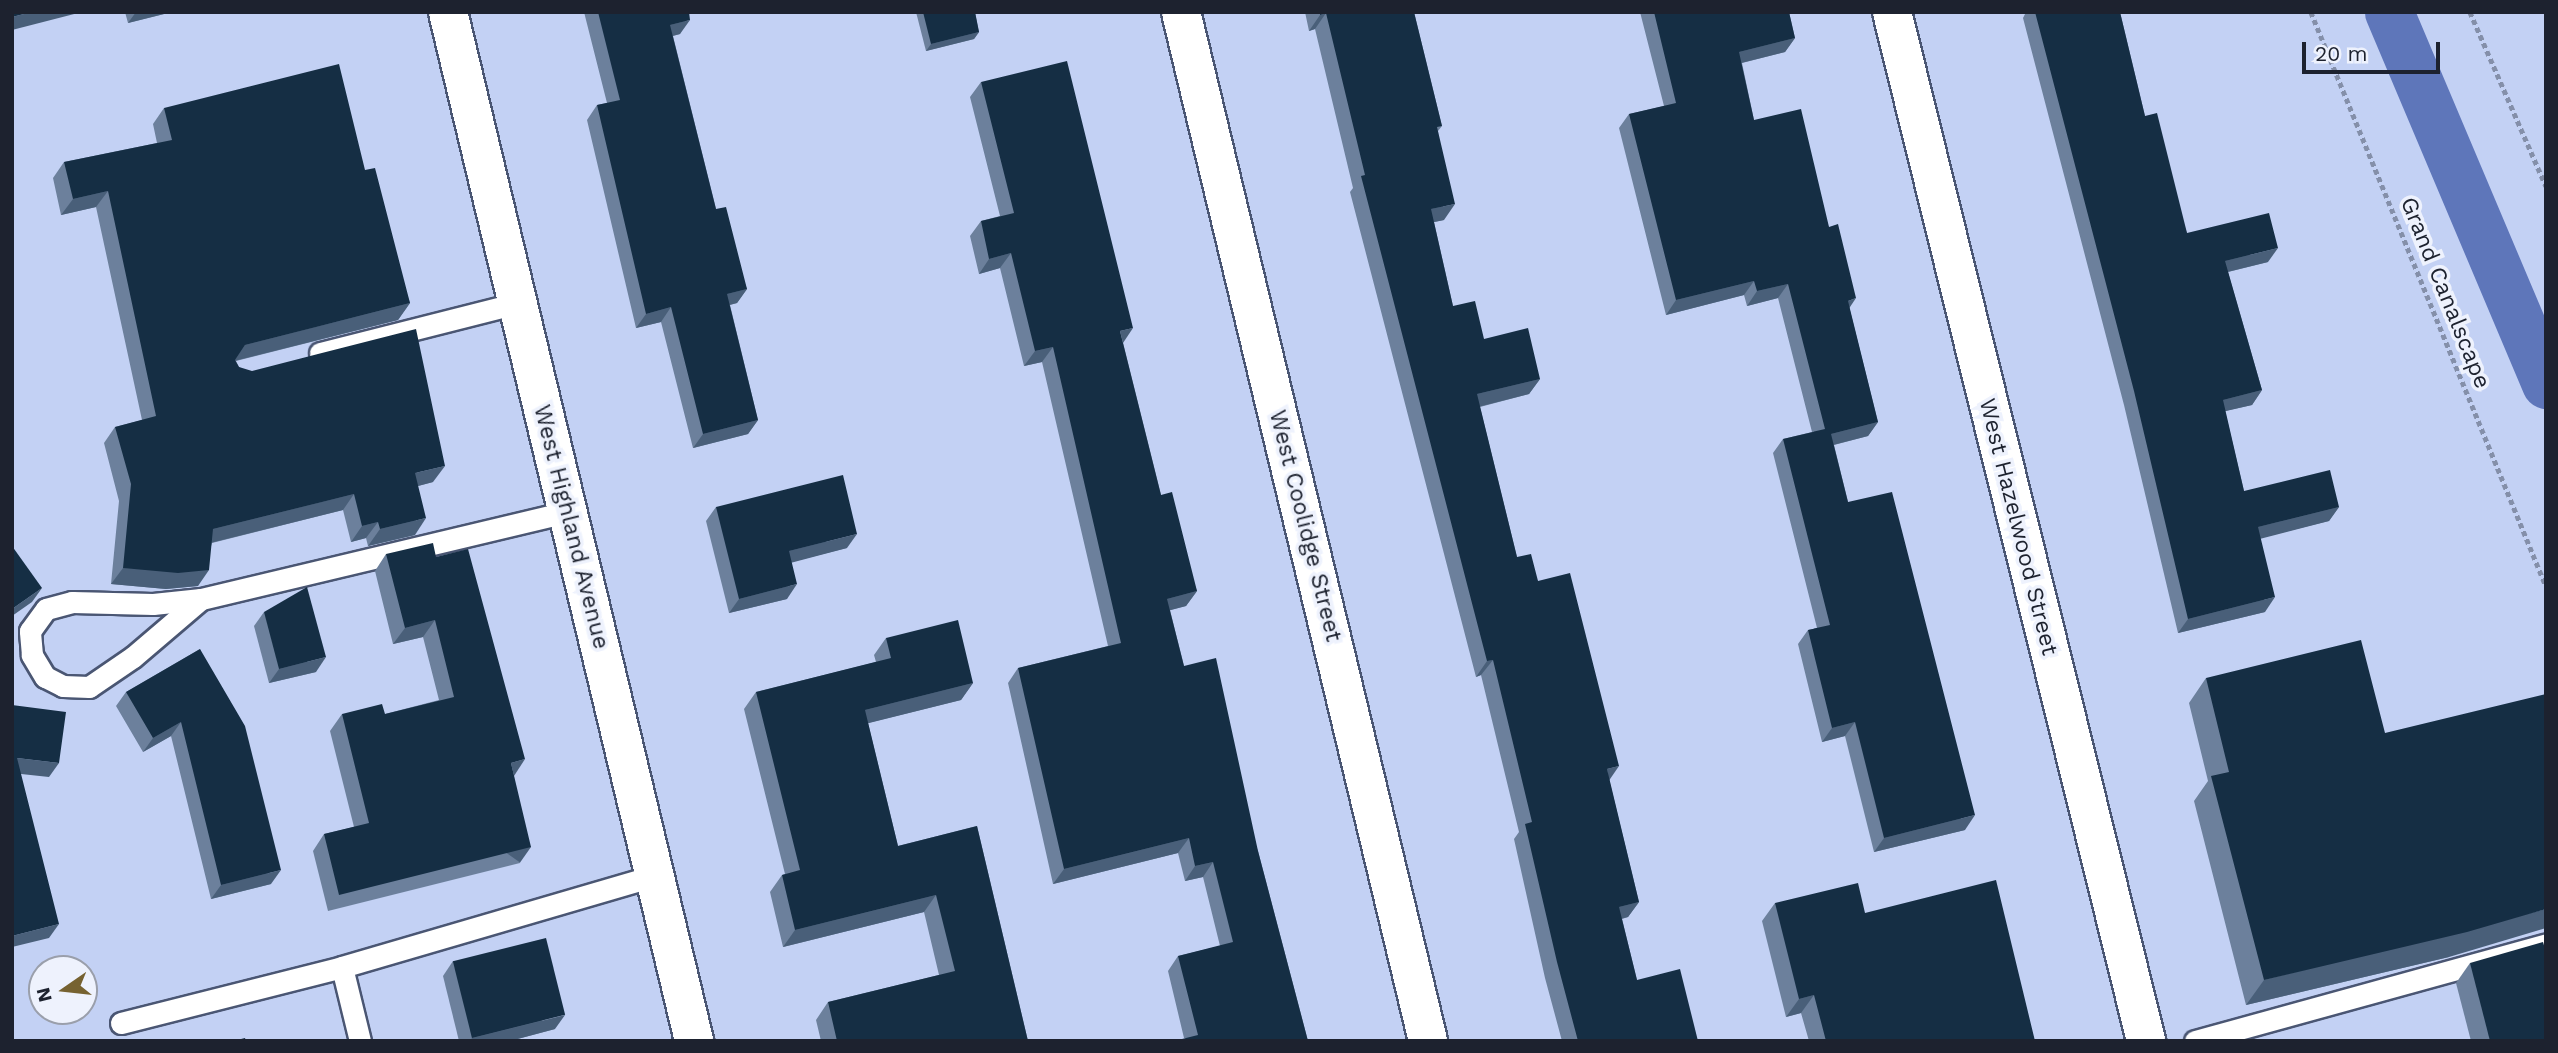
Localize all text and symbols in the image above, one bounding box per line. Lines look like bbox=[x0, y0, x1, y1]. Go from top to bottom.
scale bar bbox=[2306, 28, 2444, 72]
text: 20 m bbox=[2315, 41, 2367, 66]
street label: Grand Canalscape bbox=[2394, 193, 2496, 393]
street label: West Hazelwood Street bbox=[1973, 396, 2063, 658]
street label: West Highland Avenue bbox=[527, 402, 615, 652]
street label: West Coolidge Street bbox=[1263, 407, 1347, 645]
north arrow bbox=[28, 955, 98, 1025]
text: N bbox=[31, 985, 57, 1004]

